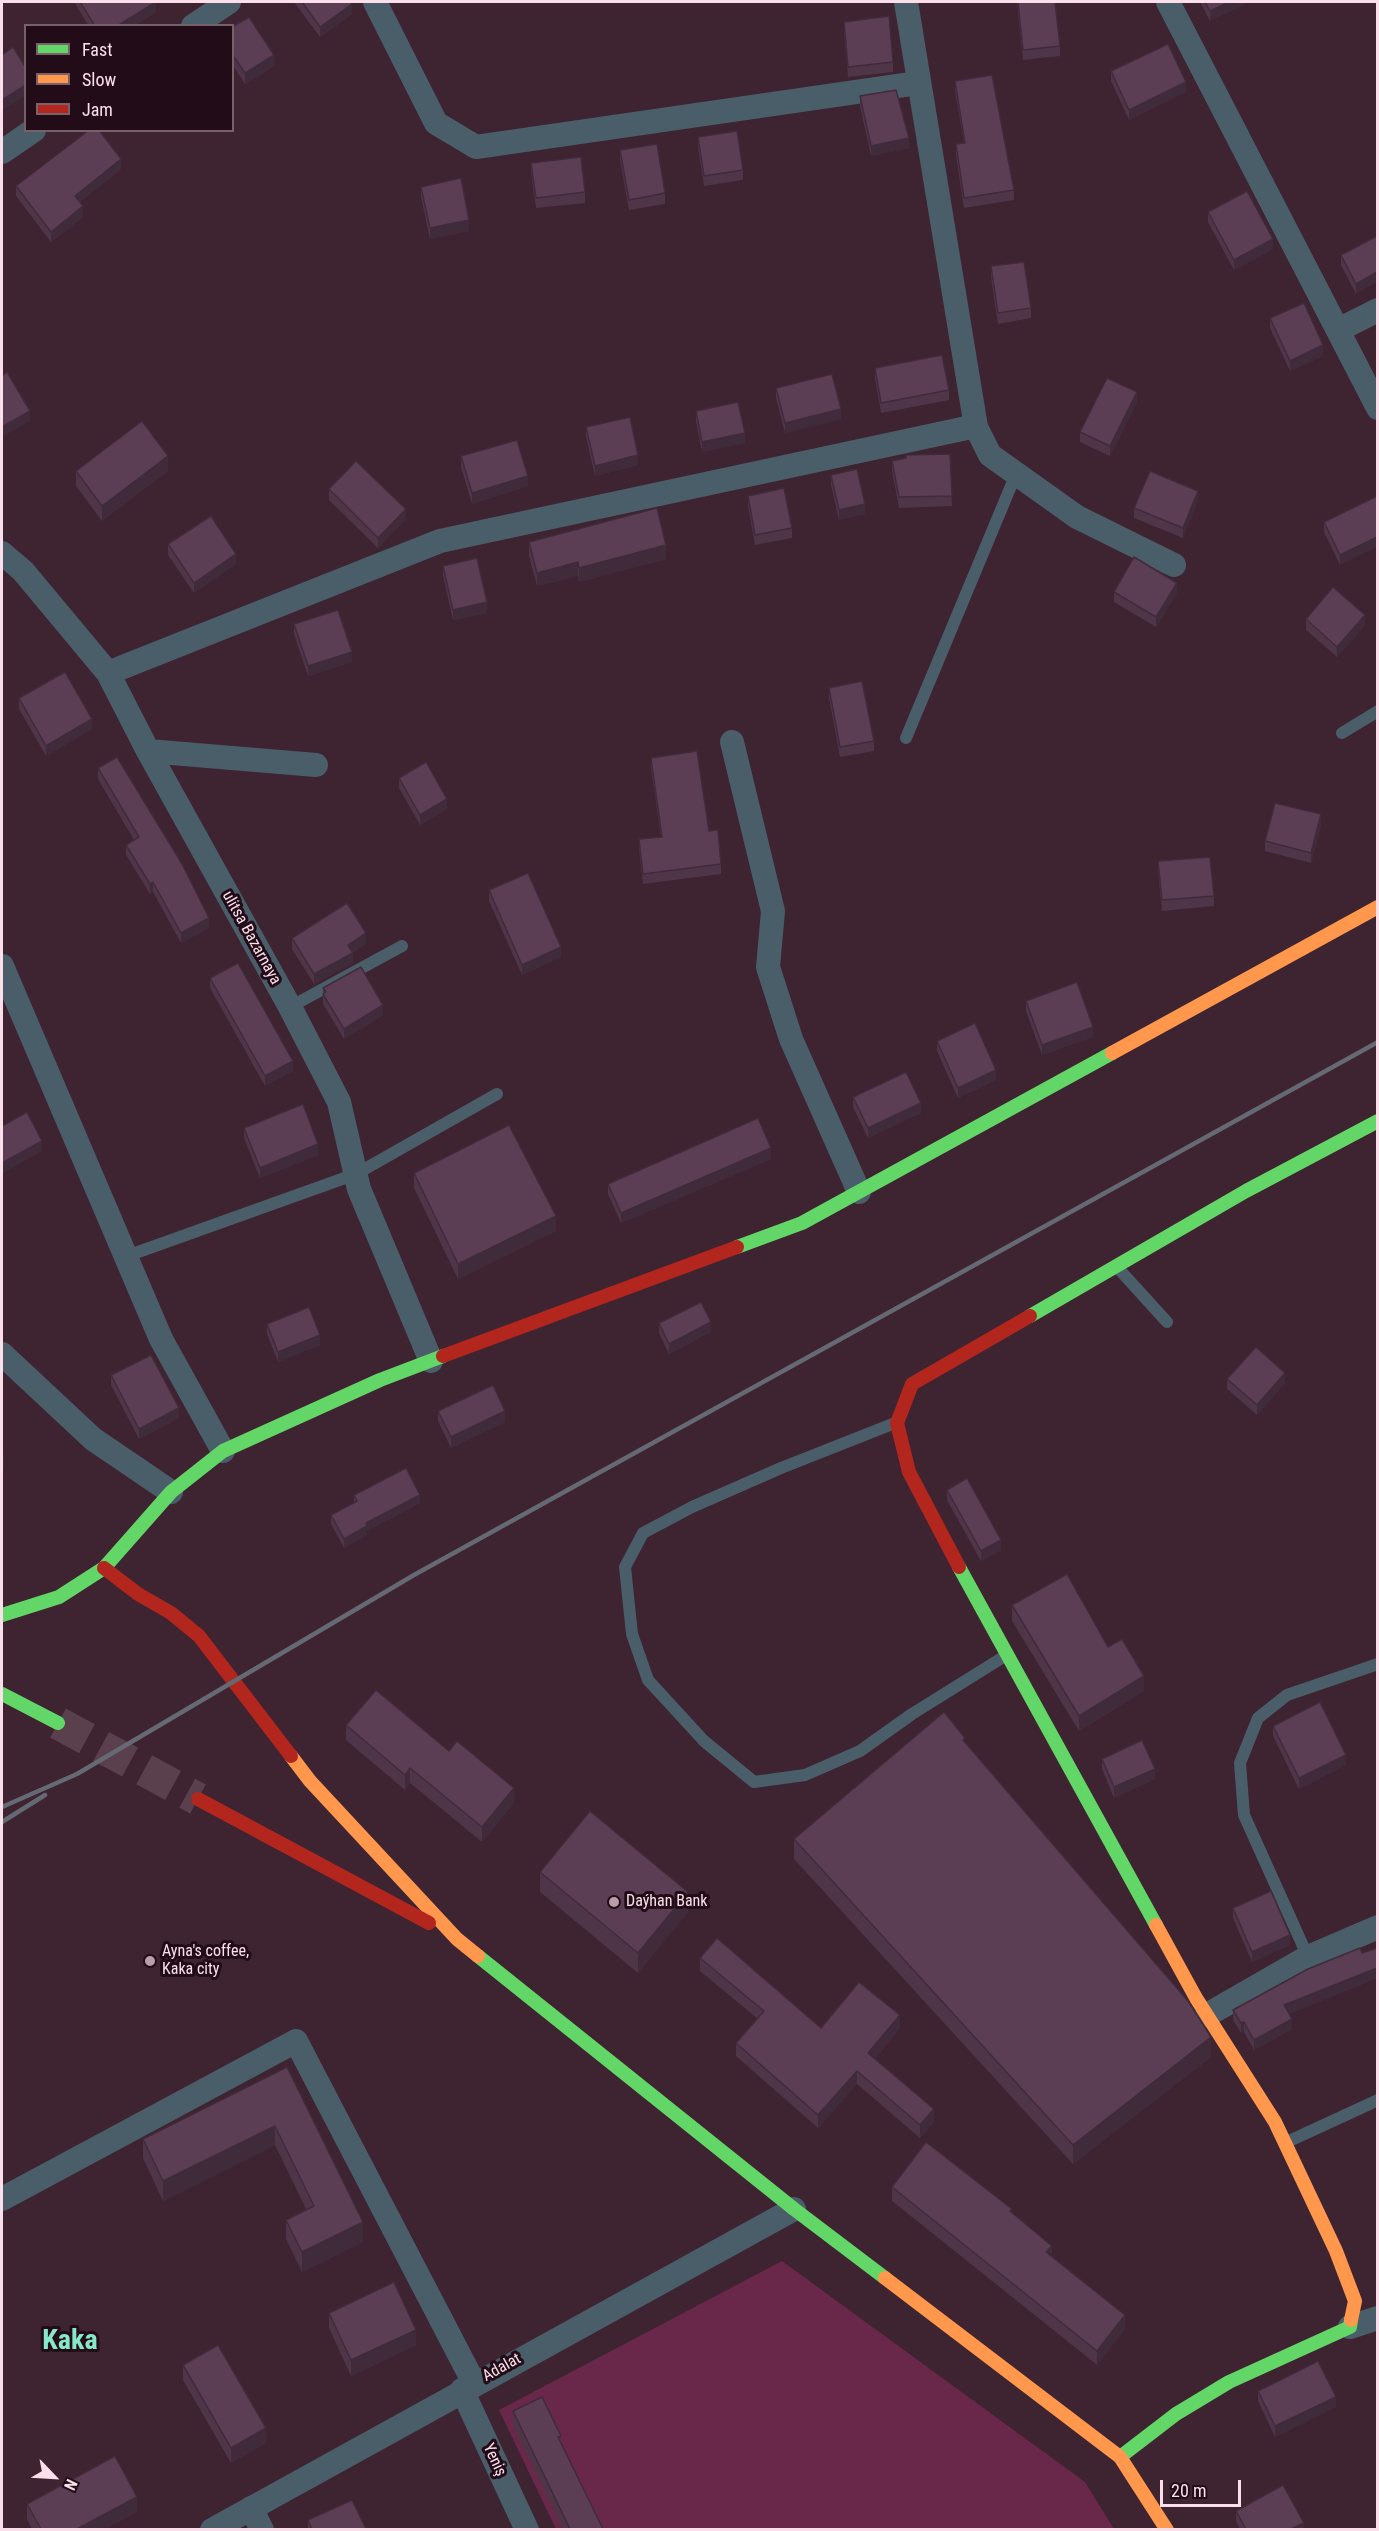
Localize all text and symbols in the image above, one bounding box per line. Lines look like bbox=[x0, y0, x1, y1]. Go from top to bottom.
legend bbox=[24, 24, 234, 132]
text: Fast bbox=[82, 39, 113, 60]
text: Slow bbox=[82, 69, 116, 90]
text: Jam bbox=[82, 99, 113, 120]
street label: ulitsa Bazarnaya bbox=[217, 888, 285, 988]
place label: Daýhan Bank bbox=[626, 1892, 708, 1912]
marker: Daýhan Bank bbox=[607, 1895, 621, 1909]
place label: Ayna's coffee, Kaka city bbox=[162, 1942, 249, 1980]
marker: Ayna's coffee, Kaka city bbox=[143, 1954, 157, 1968]
district label: Kaka bbox=[42, 2325, 98, 2359]
street label: Adalat bbox=[479, 2350, 525, 2386]
street label: Yeniş bbox=[478, 2440, 510, 2480]
north arrow bbox=[24, 2447, 84, 2507]
scale bar bbox=[1163, 2468, 1244, 2506]
text: N bbox=[60, 2476, 81, 2493]
text: 20 m bbox=[1171, 2480, 1206, 2501]

